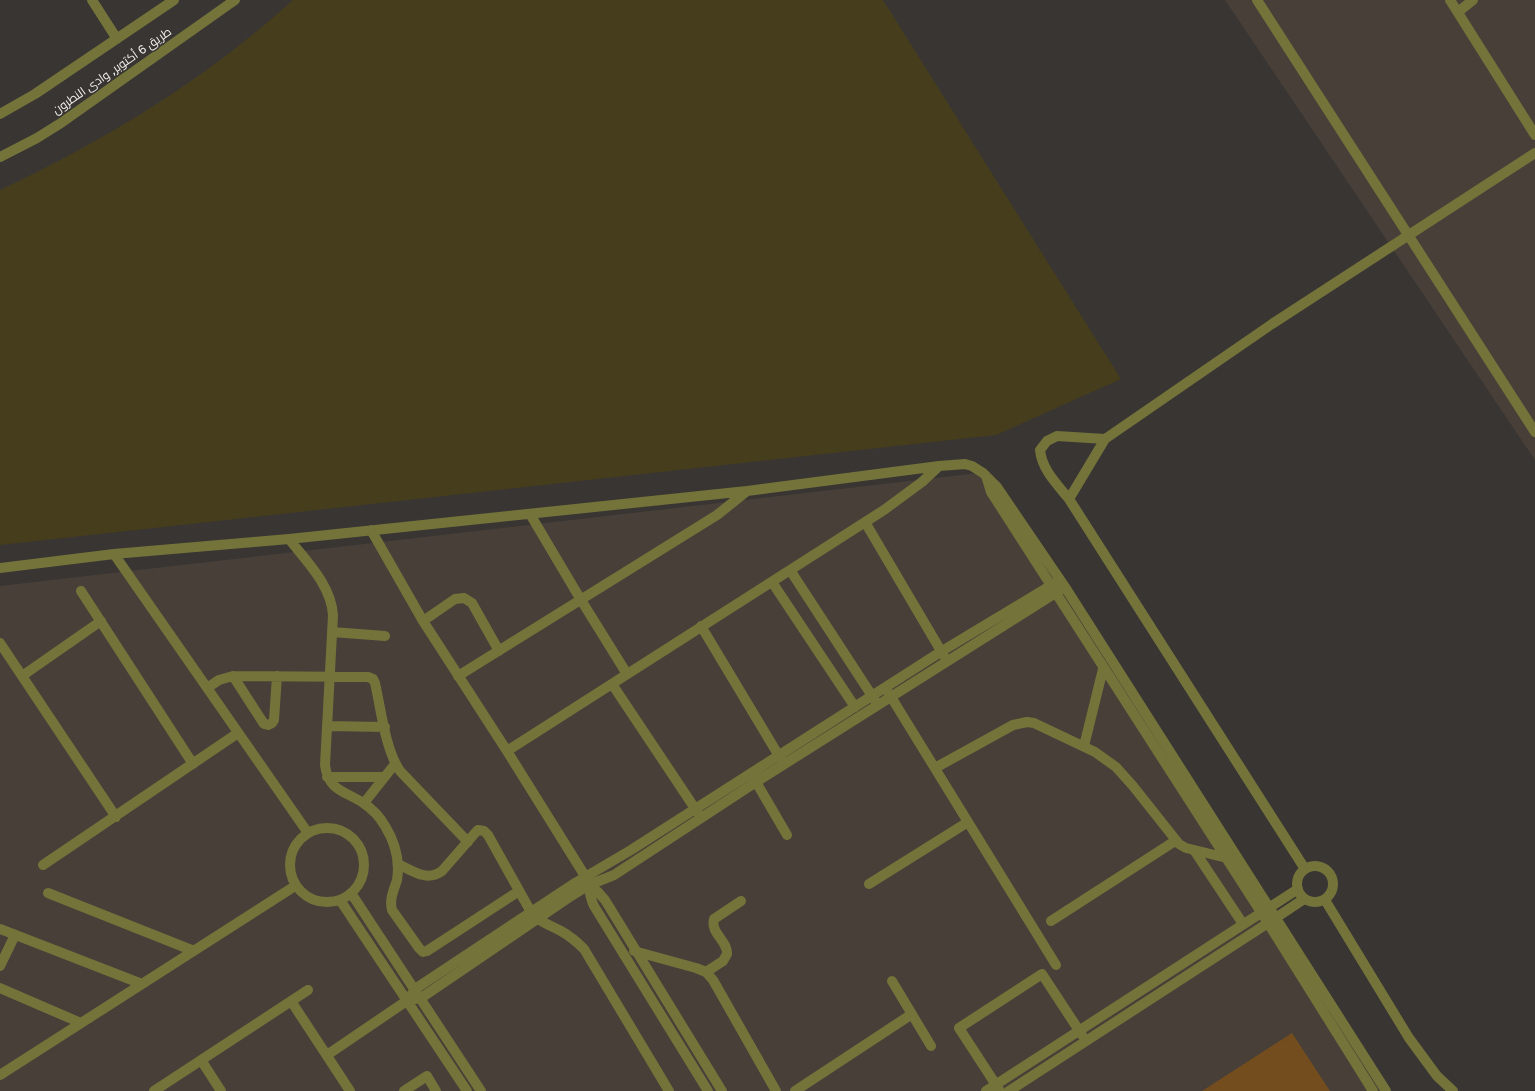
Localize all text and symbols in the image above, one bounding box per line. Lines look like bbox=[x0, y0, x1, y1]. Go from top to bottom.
street label: طريق 6 أكتوبر, وادى النطرون bbox=[50, 24, 174, 118]

